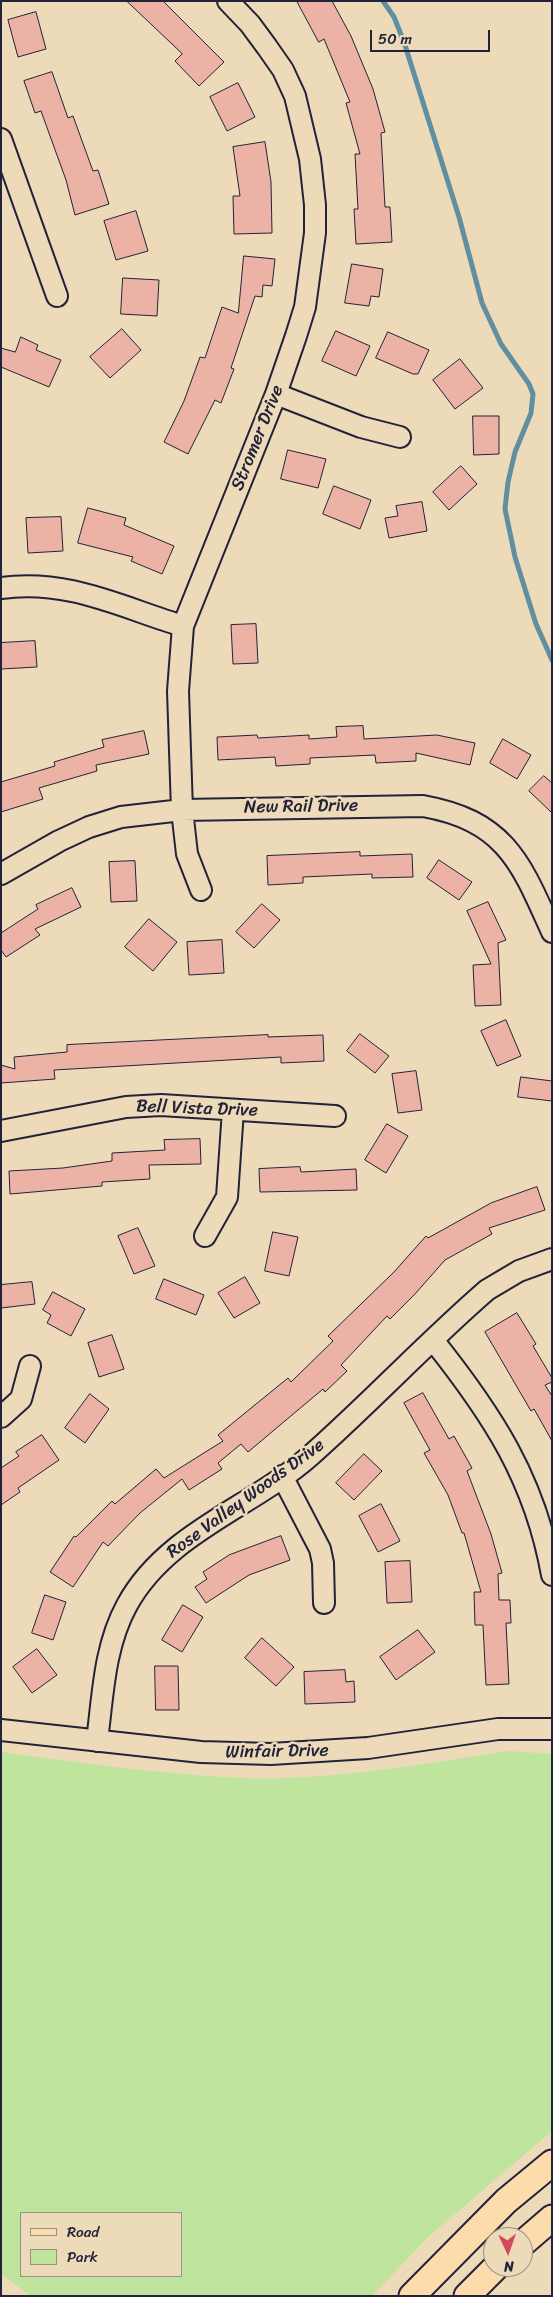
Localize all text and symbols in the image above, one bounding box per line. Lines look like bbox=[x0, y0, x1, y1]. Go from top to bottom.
scale bar bbox=[373, 20, 493, 52]
text: 50 m bbox=[378, 26, 412, 52]
street label: Stromer Drive bbox=[227, 382, 289, 494]
street label: New Rail Drive bbox=[244, 795, 358, 819]
street label: Bell Vista Drive bbox=[136, 1096, 258, 1122]
street label: Rose Valley Woods Drive bbox=[163, 1435, 329, 1563]
street label: Winfair Drive bbox=[225, 1740, 329, 1764]
legend bbox=[20, 2212, 182, 2277]
text: Road bbox=[67, 2219, 99, 2245]
north arrow bbox=[483, 2227, 533, 2277]
text: Park bbox=[67, 2244, 98, 2270]
text: N bbox=[503, 2254, 514, 2279]

